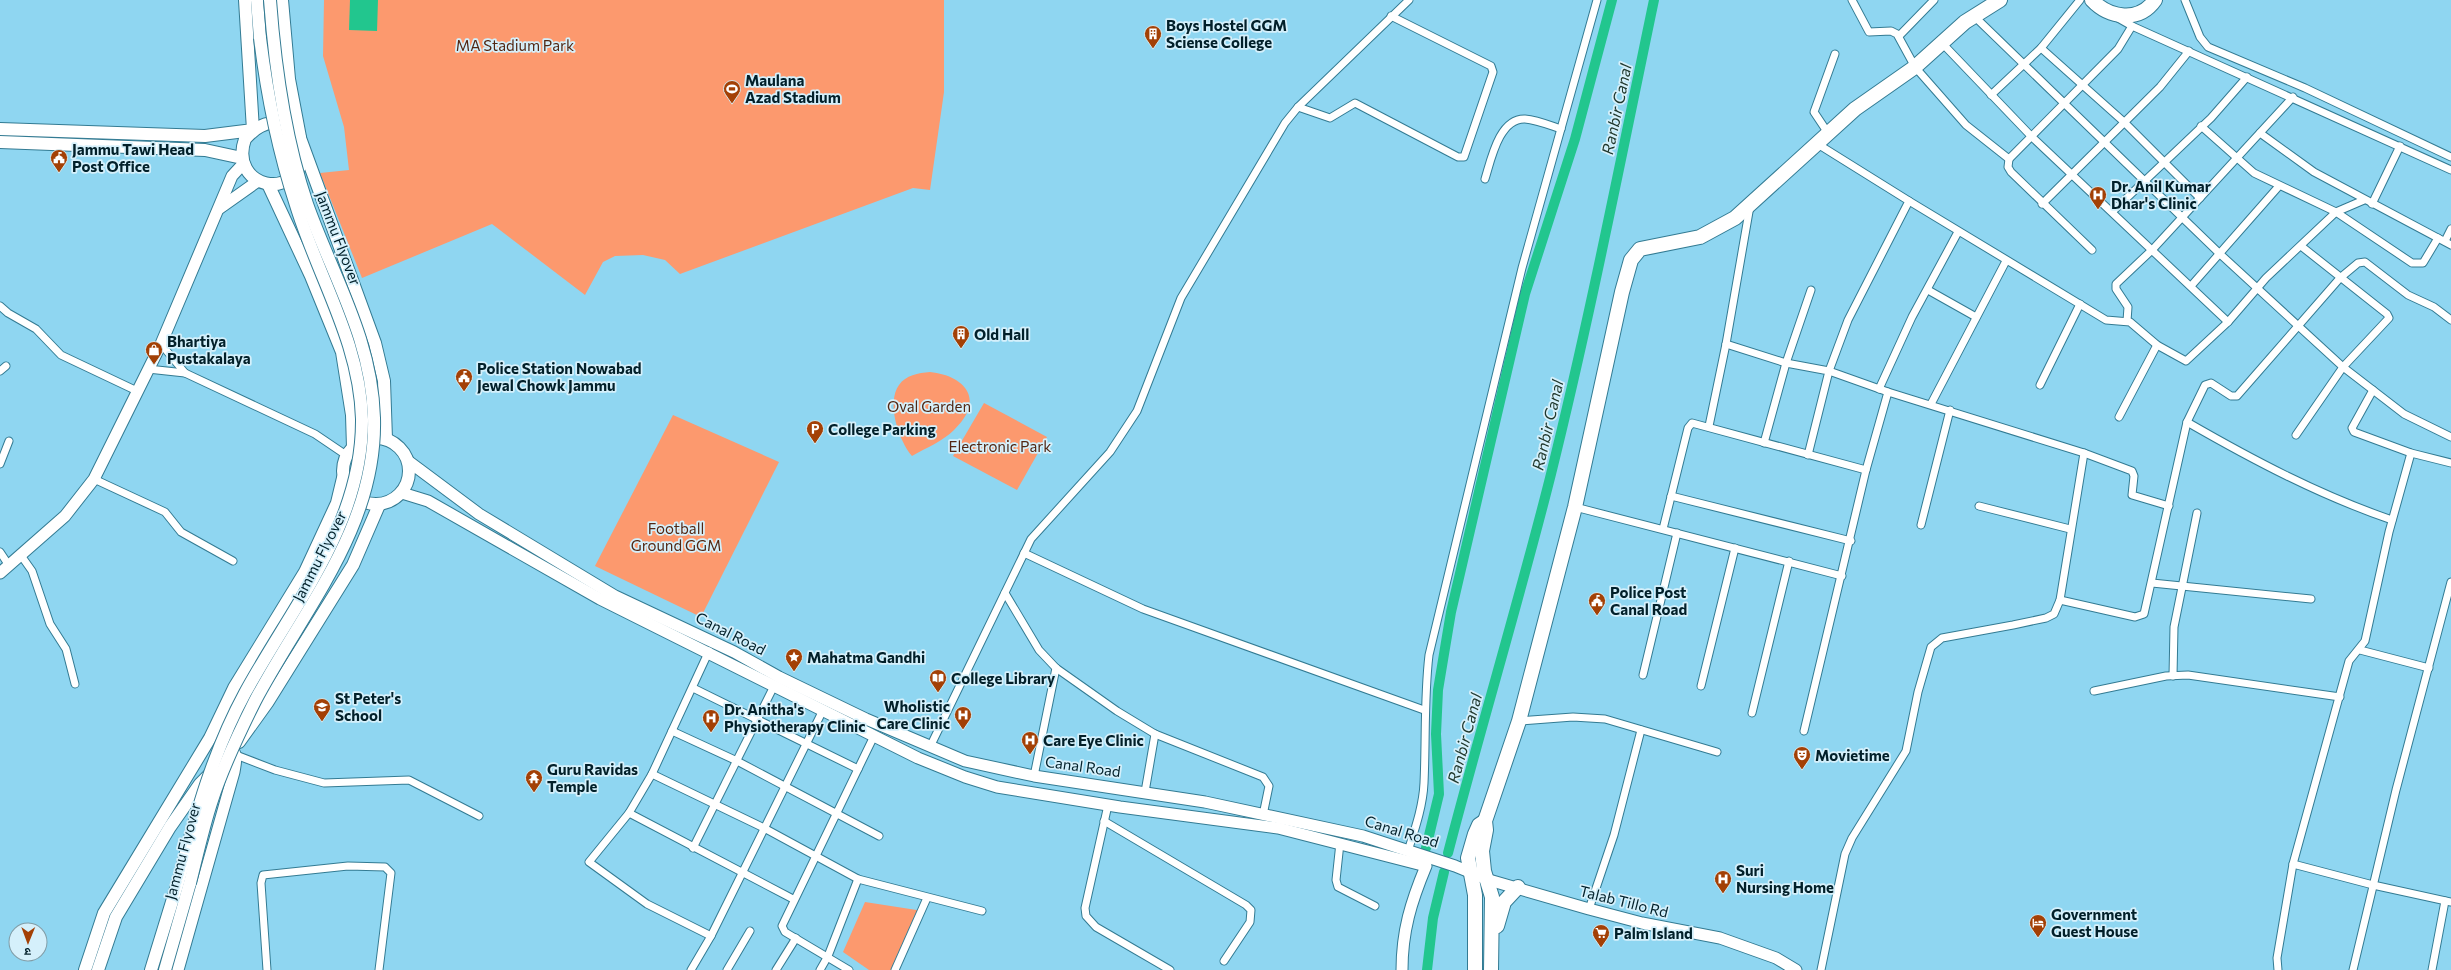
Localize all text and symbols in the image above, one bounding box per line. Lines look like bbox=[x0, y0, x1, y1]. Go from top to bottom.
place label: Boys Hostel GGM Sciense College bbox=[1166, 16, 1287, 51]
building icon: Boys Hostel GGM Sciense College bbox=[1143, 24, 1163, 49]
park label: MA Stadium Park bbox=[456, 36, 574, 54]
water label: Ranbir Canal bbox=[1597, 61, 1635, 156]
place label: Maulana Azad Stadium bbox=[745, 71, 841, 106]
sports icon: Maulana Azad Stadium bbox=[722, 79, 742, 104]
place label: Jammu Tawi Head Post Office bbox=[72, 140, 194, 175]
public building icon: Jammu Tawi Head Post Office bbox=[49, 148, 69, 173]
place label: Dr. Anil Kumar Dhar's Clinic bbox=[2111, 177, 2211, 212]
hospital icon: Dr. Anil Kumar Dhar's Clinic bbox=[2088, 185, 2108, 210]
street label: Jammu Flyover bbox=[313, 188, 365, 288]
building icon: Old Hall bbox=[951, 324, 971, 349]
place label: Old Hall bbox=[974, 325, 1029, 343]
place label: Bhartiya Pustakalaya bbox=[167, 332, 251, 367]
shop icon: Bhartiya Pustakalaya bbox=[144, 340, 164, 365]
place label: Police Station Nowabad Jewal Chowk Jammu bbox=[477, 359, 642, 394]
public building icon: Police Station Nowabad Jewal Chowk Jammu bbox=[454, 367, 474, 392]
water label: Ranbir Canal bbox=[1527, 377, 1567, 472]
park label: Oval Garden bbox=[887, 397, 971, 415]
parking icon: College Parking bbox=[805, 419, 825, 444]
place label: College Parking bbox=[828, 420, 936, 438]
park label: Electronic Park bbox=[948, 437, 1052, 455]
street label: Jammu Flyover bbox=[288, 508, 350, 604]
park label: Football Ground GGM bbox=[631, 519, 721, 554]
place label: Police Post Canal Road bbox=[1610, 583, 1687, 618]
public building icon: Police Post Canal Road bbox=[1587, 591, 1607, 616]
street label: Canal Road bbox=[693, 608, 769, 658]
place icon: Mahatma Gandhi bbox=[784, 647, 804, 672]
place label: Mahatma Gandhi bbox=[807, 648, 925, 666]
library icon: College Library bbox=[928, 668, 948, 693]
place label: College Library bbox=[951, 669, 1056, 687]
place label: St Peter's School bbox=[335, 689, 401, 724]
water label: Ranbir Canal bbox=[1443, 690, 1485, 785]
school or university icon: St Peter's School bbox=[312, 697, 332, 722]
place label: Wholistic Care Clinic bbox=[876, 697, 950, 732]
place label: Dr. Anitha's Physiotherapy Clinic bbox=[724, 700, 866, 735]
hospital icon: Wholistic Care Clinic bbox=[953, 705, 973, 730]
hospital icon: Dr. Anitha's Physiotherapy Clinic bbox=[701, 708, 721, 733]
hospital icon: Care Eye Clinic bbox=[1020, 730, 1040, 755]
place label: Care Eye Clinic bbox=[1043, 731, 1144, 749]
theatre icon: Movietime bbox=[1792, 745, 1812, 770]
place label: Movietime bbox=[1815, 746, 1890, 764]
street label: Canal Road bbox=[1044, 752, 1122, 780]
place label: Guru Ravidas Temple bbox=[547, 760, 638, 795]
temple icon: Guru Ravidas Temple bbox=[524, 768, 544, 793]
street label: Jammu Flyover bbox=[160, 801, 204, 901]
street label: Canal Road bbox=[1363, 811, 1441, 851]
place label: Suri Nursing Home bbox=[1736, 861, 1834, 896]
hospital icon: Suri Nursing Home bbox=[1713, 869, 1733, 894]
street label: Talab Tillo Rd bbox=[1578, 881, 1670, 921]
place label: Government Guest House bbox=[2051, 905, 2138, 940]
hotel icon: Government Guest House bbox=[2028, 913, 2048, 938]
north arrow bbox=[8, 922, 48, 962]
supermarket icon: Palm Island bbox=[1591, 923, 1611, 948]
place label: Palm Island bbox=[1614, 924, 1693, 942]
text: उ bbox=[24, 946, 31, 959]

